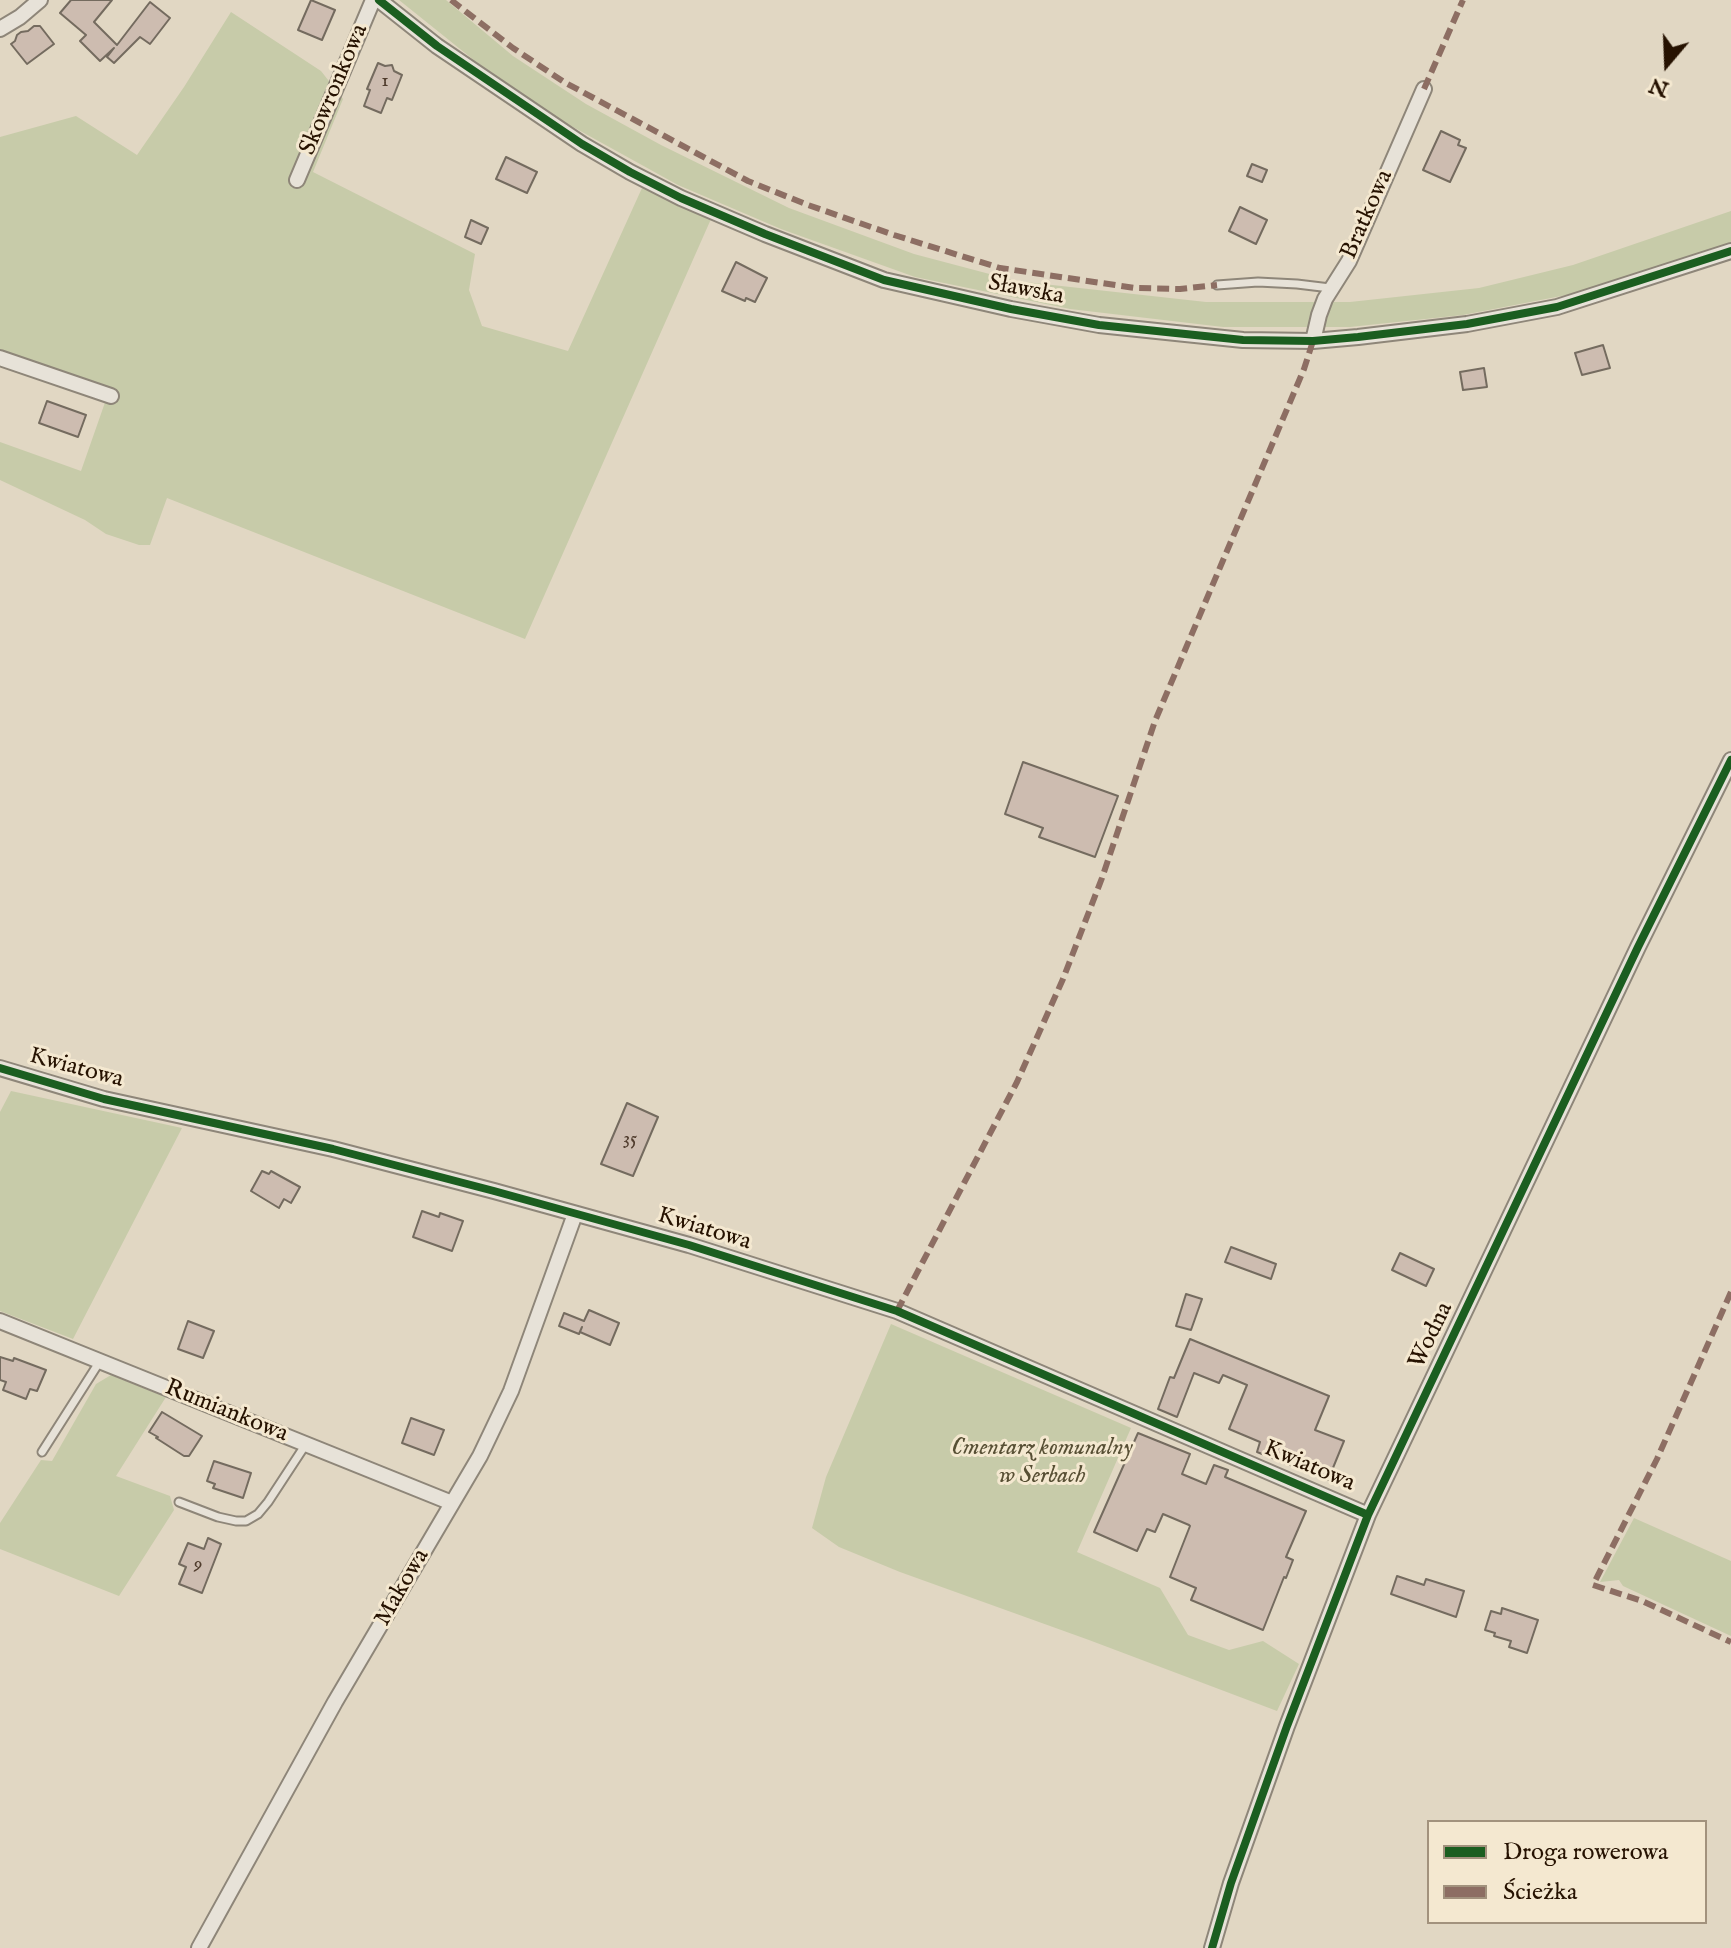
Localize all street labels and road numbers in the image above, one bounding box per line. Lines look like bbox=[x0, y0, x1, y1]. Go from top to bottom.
street label: Skowronkowa bbox=[295, 20, 375, 160]
street label: Bratkowa bbox=[1336, 166, 1400, 264]
street label: Sławska bbox=[986, 270, 1066, 312]
street label: Kwiatowa bbox=[26, 1043, 126, 1095]
street label: Kwiatowa bbox=[654, 1202, 754, 1258]
street label: Wodna bbox=[1404, 1298, 1460, 1374]
street label: Rumiankowa bbox=[160, 1374, 292, 1450]
street label: Kwiatowa bbox=[1259, 1435, 1359, 1499]
street label: Makowa bbox=[369, 1544, 437, 1632]

